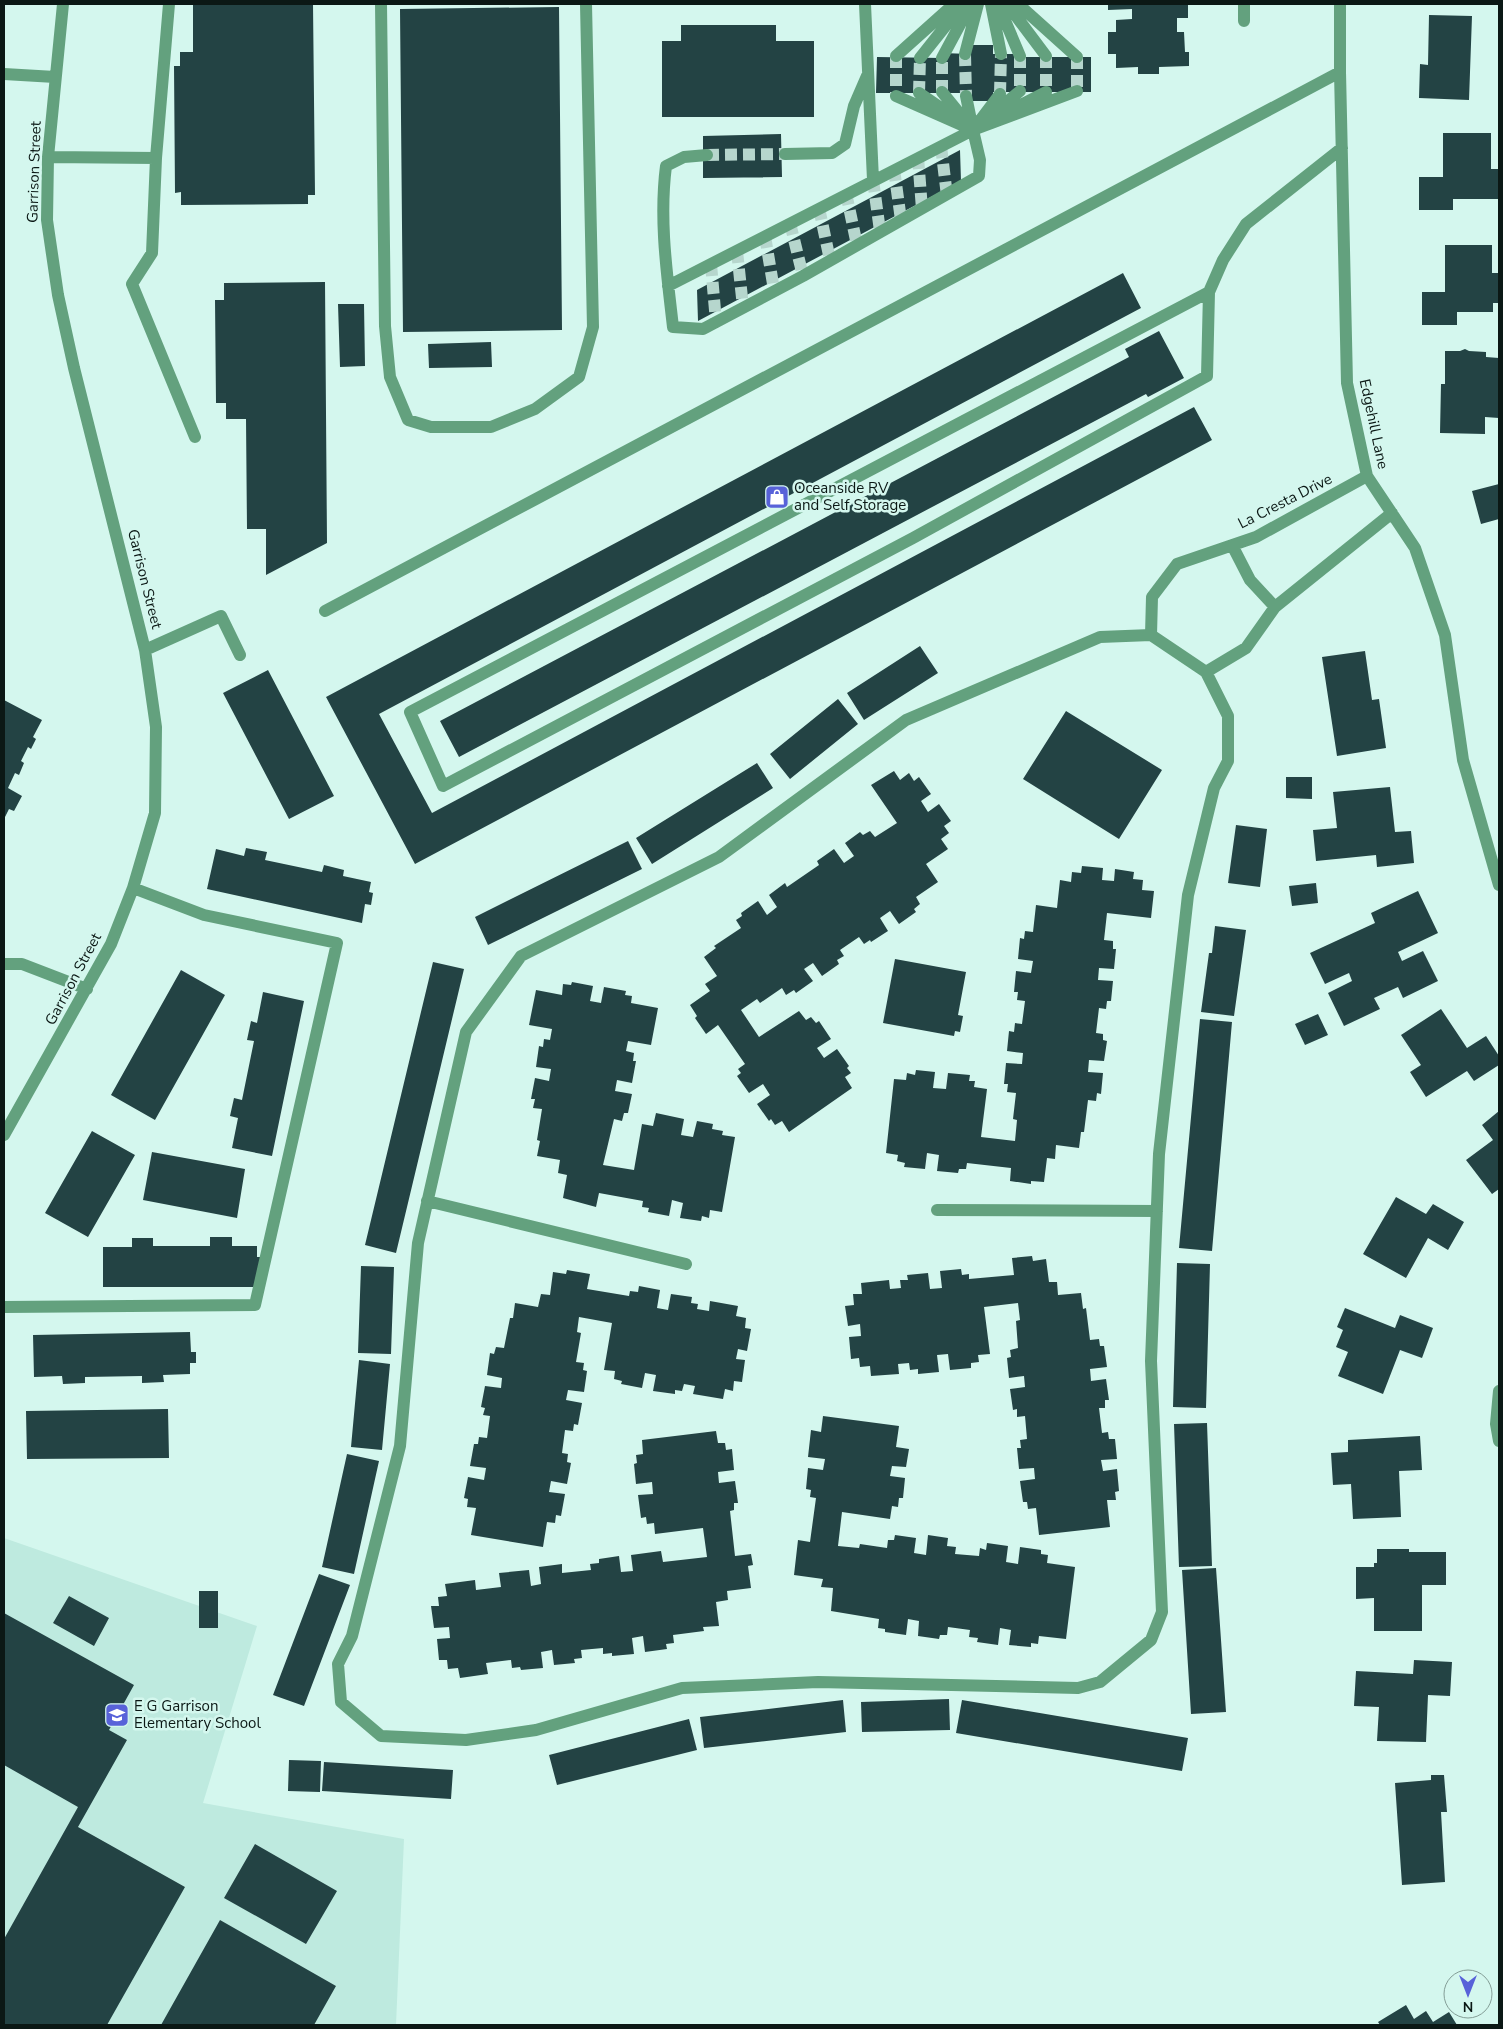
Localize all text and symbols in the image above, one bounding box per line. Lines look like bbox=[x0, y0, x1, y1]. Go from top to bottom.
street label: Garrison Street bbox=[22, 120, 46, 223]
street label: Edgehill Lane bbox=[1355, 377, 1393, 471]
street label: La Cresta Drive bbox=[1235, 469, 1335, 533]
place label: Oceanside RV and Self Storage bbox=[794, 478, 906, 515]
shop icon: Oceanside RV and Self Storage bbox=[764, 484, 790, 510]
street label: Garrison Street bbox=[123, 527, 167, 632]
street label: Garrison Street bbox=[40, 929, 106, 1029]
place label: E G Garrison Elementary School bbox=[134, 1696, 261, 1733]
school or university icon: E G Garrison Elementary School bbox=[104, 1702, 130, 1728]
north arrow bbox=[1443, 1969, 1493, 2019]
text: N bbox=[1463, 1997, 1473, 2016]

